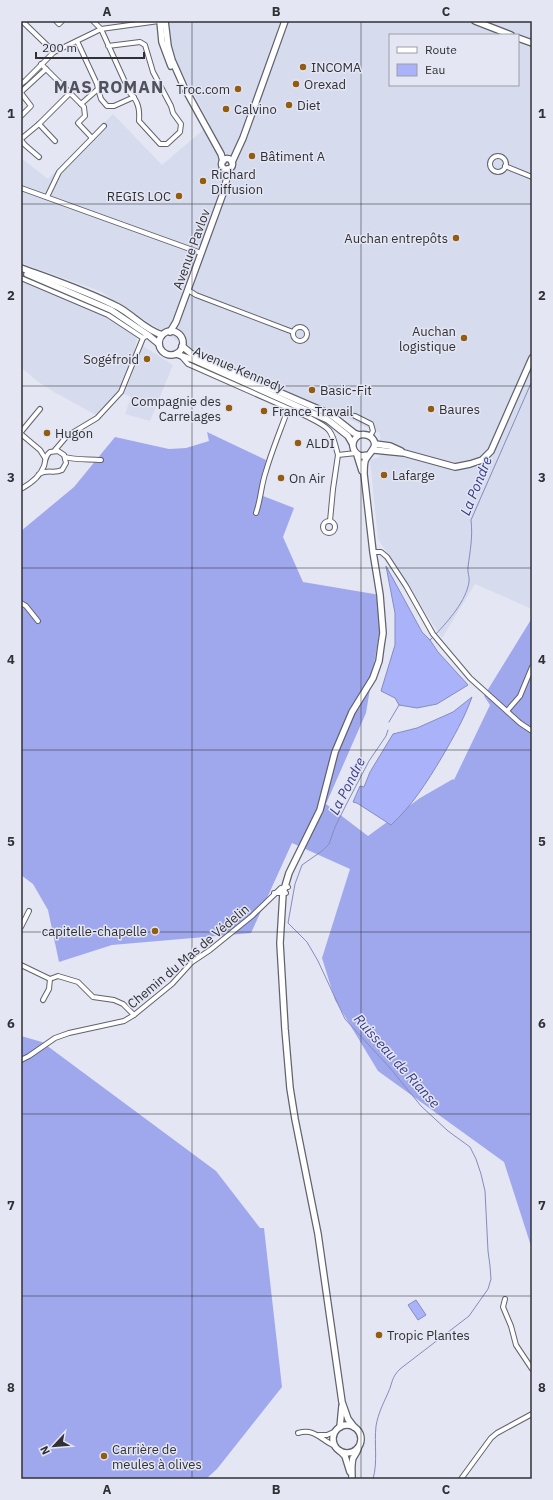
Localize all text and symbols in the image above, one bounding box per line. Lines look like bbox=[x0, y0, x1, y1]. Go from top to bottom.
text: A bbox=[103, 3, 112, 20]
text: B bbox=[272, 3, 281, 20]
text: C bbox=[442, 3, 451, 20]
scale bar bbox=[36, 34, 144, 60]
legend bbox=[389, 34, 519, 86]
text: 200 m bbox=[42, 40, 77, 55]
text: Route bbox=[425, 42, 457, 57]
place label: INCOMA bbox=[311, 59, 362, 76]
marker: INCOMA bbox=[298, 62, 308, 72]
text: Eau bbox=[425, 62, 445, 77]
district label: MAS ROMAN bbox=[54, 76, 164, 98]
place label: Orexad bbox=[304, 76, 346, 93]
marker: Orexad bbox=[291, 79, 301, 89]
place label: Troc.com bbox=[176, 81, 230, 98]
marker: Troc.com bbox=[233, 84, 243, 94]
place label: Diet bbox=[297, 97, 321, 114]
marker: Diet bbox=[284, 100, 294, 110]
place label: Calvino bbox=[234, 101, 277, 118]
marker: Calvino bbox=[221, 104, 231, 114]
text: 1 bbox=[7, 105, 15, 122]
text: 1 bbox=[538, 105, 546, 122]
place label: Bâtiment A bbox=[260, 148, 326, 165]
marker: Bâtiment A bbox=[247, 151, 257, 161]
place label: Richard Diffusion bbox=[211, 166, 263, 198]
marker: Richard Diffusion bbox=[198, 176, 208, 186]
place label: REGIS LOC bbox=[107, 188, 171, 205]
marker: REGIS LOC bbox=[174, 191, 184, 201]
street label: Avenue Pavlov bbox=[169, 206, 214, 292]
place label: Auchan entrepôts bbox=[344, 230, 448, 247]
marker: Auchan entrepôts bbox=[451, 233, 461, 243]
text: 2 bbox=[7, 287, 15, 304]
text: 2 bbox=[538, 287, 546, 304]
place label: Auchan logistique bbox=[399, 323, 456, 355]
marker: Auchan logistique bbox=[459, 333, 469, 343]
street label: Avenue Kennedy bbox=[191, 343, 287, 397]
place label: Sogéfroid bbox=[83, 351, 139, 368]
marker: Sogéfroid bbox=[142, 354, 152, 364]
place label: Basic-Fit bbox=[320, 382, 372, 399]
marker: Basic-Fit bbox=[307, 385, 317, 395]
place label: Compagnie des Carrelages bbox=[131, 393, 221, 425]
place label: Baures bbox=[439, 401, 480, 418]
marker: Compagnie des Carrelages bbox=[224, 403, 234, 413]
place label: France Travail bbox=[272, 403, 354, 420]
marker: Baures bbox=[426, 404, 436, 414]
marker: France Travail bbox=[259, 406, 269, 416]
place label: Hugon bbox=[55, 425, 93, 442]
marker: Hugon bbox=[42, 428, 52, 438]
place label: ALDI bbox=[306, 435, 335, 452]
marker: ALDI bbox=[293, 438, 303, 448]
water label: La Pondre bbox=[456, 454, 496, 518]
place label: Lafarge bbox=[392, 467, 435, 484]
text: 3 bbox=[7, 469, 15, 486]
text: 3 bbox=[538, 469, 546, 486]
place label: On Air bbox=[289, 470, 325, 487]
marker: Lafarge bbox=[379, 470, 389, 480]
marker: On Air bbox=[276, 473, 286, 483]
text: 4 bbox=[7, 651, 15, 668]
text: 4 bbox=[538, 651, 546, 668]
water label: La Pondre bbox=[325, 754, 369, 818]
text: 5 bbox=[7, 833, 15, 850]
text: 5 bbox=[538, 833, 546, 850]
street label: Chemin du Mas de Védelin bbox=[124, 900, 253, 1012]
place label: capitelle-chapelle bbox=[42, 923, 147, 940]
marker: capitelle-chapelle bbox=[150, 926, 160, 936]
water label: Ruisseau de Rianse bbox=[350, 1010, 444, 1112]
text: 6 bbox=[7, 1015, 15, 1032]
text: 6 bbox=[538, 1015, 546, 1032]
text: 7 bbox=[7, 1197, 15, 1214]
text: 7 bbox=[538, 1197, 546, 1214]
place label: Tropic Plantes bbox=[387, 1327, 470, 1344]
marker: Tropic Plantes bbox=[374, 1330, 384, 1340]
text: 8 bbox=[7, 1379, 15, 1396]
text: 8 bbox=[538, 1379, 546, 1396]
north arrow bbox=[34, 1426, 74, 1466]
place label: Carrière de meules à olives bbox=[112, 1441, 202, 1473]
text: N bbox=[37, 1444, 53, 1457]
marker: Carrière de meules à olives bbox=[99, 1451, 109, 1461]
text: A bbox=[103, 1481, 112, 1498]
text: B bbox=[272, 1481, 281, 1498]
text: C bbox=[442, 1481, 451, 1498]

